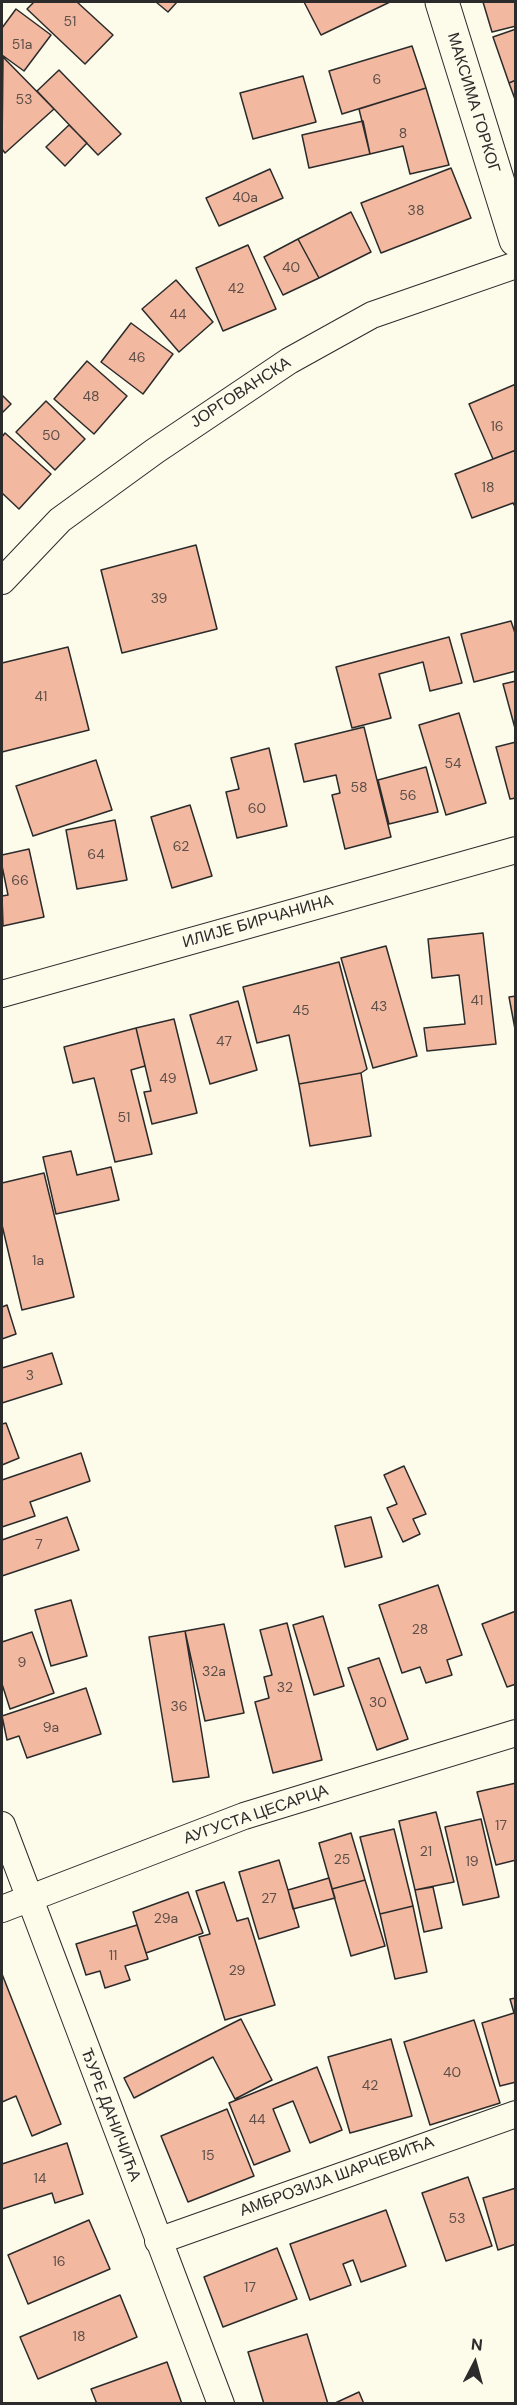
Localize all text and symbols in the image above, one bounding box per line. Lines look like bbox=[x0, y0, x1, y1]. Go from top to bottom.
house number: 51 bbox=[64, 14, 76, 30]
street label: МАКСИМА ГОРКОГ bbox=[443, 31, 503, 175]
house number: 51a bbox=[12, 37, 32, 53]
house number: 6 bbox=[373, 72, 381, 88]
house number: 53 bbox=[16, 92, 32, 108]
house number: 8 bbox=[399, 126, 407, 142]
house number: 40a bbox=[232, 190, 258, 206]
house number: 38 bbox=[408, 203, 424, 219]
house number: 40 bbox=[282, 260, 300, 276]
house number: 42 bbox=[228, 281, 244, 297]
house number: 44 bbox=[170, 307, 186, 323]
house number: 46 bbox=[128, 350, 146, 366]
street label: ЈОРГОВАНСКА bbox=[187, 354, 295, 432]
house number: 48 bbox=[82, 389, 100, 405]
house number: 16 bbox=[490, 419, 504, 435]
house number: 50 bbox=[42, 428, 60, 444]
house number: 18 bbox=[482, 480, 494, 496]
house number: 39 bbox=[151, 591, 167, 607]
house number: 41 bbox=[35, 689, 47, 705]
house number: 54 bbox=[444, 756, 462, 772]
house number: 58 bbox=[350, 780, 368, 796]
house number: 56 bbox=[399, 788, 417, 804]
house number: 60 bbox=[248, 801, 266, 817]
house number: 62 bbox=[173, 839, 189, 855]
house number: 64 bbox=[87, 847, 105, 863]
house number: 66 bbox=[11, 873, 29, 889]
street label: ИЛИЈЕ БИРЧАНИНА bbox=[181, 891, 335, 953]
house number: 41 bbox=[471, 993, 483, 1009]
house number: 43 bbox=[371, 999, 387, 1015]
house number: 45 bbox=[292, 1003, 310, 1019]
house number: 47 bbox=[216, 1034, 232, 1050]
house number: 49 bbox=[159, 1071, 177, 1087]
house number: 51 bbox=[118, 1110, 130, 1126]
house number: 1a bbox=[32, 1253, 44, 1269]
house number: 3 bbox=[26, 1368, 34, 1384]
house number: 7 bbox=[35, 1537, 43, 1553]
house number: 28 bbox=[412, 1622, 428, 1638]
house number: 9 bbox=[18, 1655, 26, 1671]
house number: 32a bbox=[202, 1664, 226, 1680]
house number: 32 bbox=[277, 1680, 293, 1696]
house number: 30 bbox=[369, 1695, 387, 1711]
house number: 36 bbox=[170, 1699, 188, 1715]
house number: 9a bbox=[43, 1720, 59, 1736]
street label: АУГУСТА ЦЕСАРЦА bbox=[181, 1781, 331, 1849]
house number: 17 bbox=[495, 1818, 507, 1834]
house number: 21 bbox=[420, 1844, 432, 1860]
house number: 25 bbox=[334, 1852, 350, 1868]
house number: 19 bbox=[465, 1854, 479, 1870]
house number: 27 bbox=[261, 1891, 277, 1907]
house number: 29a bbox=[154, 1911, 178, 1927]
house number: 11 bbox=[109, 1948, 117, 1964]
house number: 29 bbox=[229, 1963, 245, 1979]
street label: ЂУРЕ ДАНИЧИЋА bbox=[76, 2046, 144, 2184]
house number: 40 bbox=[443, 2065, 461, 2081]
house number: 42 bbox=[362, 2078, 378, 2094]
house number: 44 bbox=[249, 2112, 265, 2128]
street label: АМБРОЗИЈА ШАРЧЕВИЋА bbox=[237, 2133, 437, 2221]
house number: 15 bbox=[202, 2148, 214, 2164]
house number: 14 bbox=[34, 2171, 46, 2187]
house number: 53 bbox=[449, 2211, 465, 2227]
house number: 16 bbox=[52, 2254, 66, 2270]
house number: 17 bbox=[244, 2280, 256, 2296]
house number: 18 bbox=[73, 2329, 85, 2345]
north arrow bbox=[445, 2333, 505, 2393]
text: N bbox=[470, 2334, 484, 2356]

